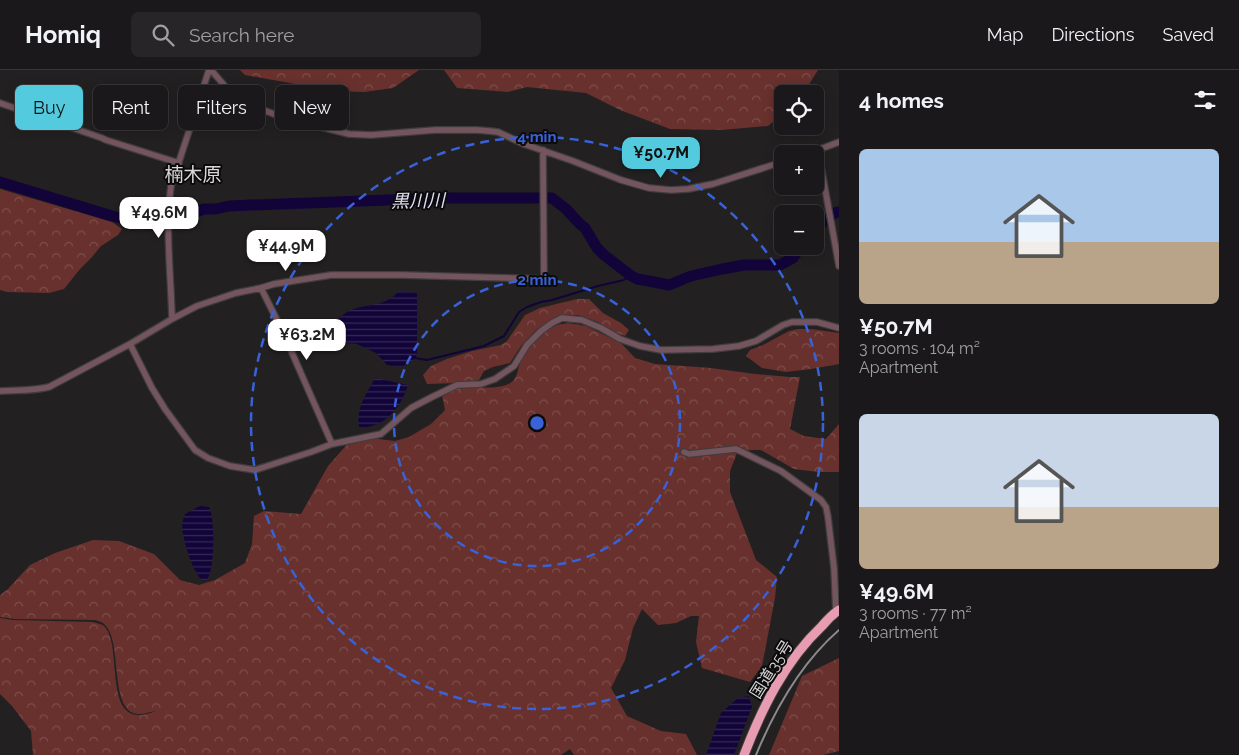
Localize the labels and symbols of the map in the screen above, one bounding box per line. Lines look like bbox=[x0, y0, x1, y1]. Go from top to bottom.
text: 4 min bbox=[517, 128, 557, 146]
pin: ¥50.7M bbox=[620, 136, 702, 179]
district label: 楠木原 bbox=[164, 163, 222, 185]
water label: 黒川川 bbox=[391, 189, 447, 211]
pin: ¥49.6M bbox=[118, 196, 200, 239]
pin: ¥44.9M bbox=[245, 230, 327, 272]
text: 2 min bbox=[518, 271, 556, 289]
pin: ¥63.2M bbox=[266, 318, 348, 361]
centre of rings bbox=[528, 414, 546, 432]
street label: 国道35号 bbox=[746, 637, 797, 702]

